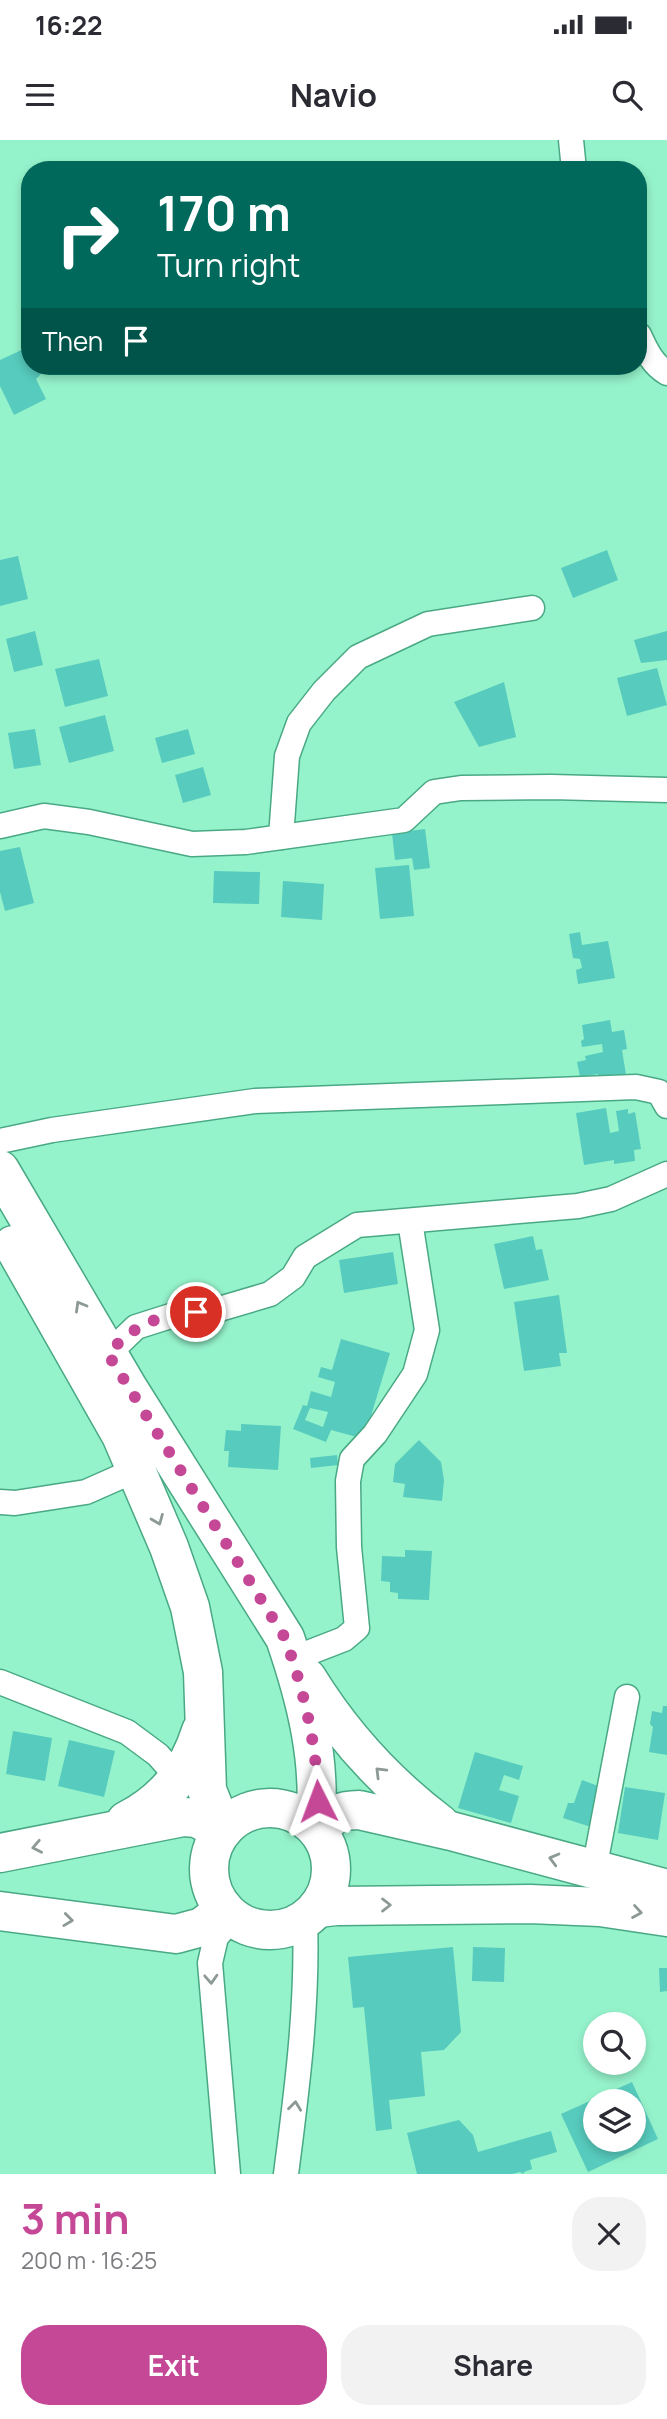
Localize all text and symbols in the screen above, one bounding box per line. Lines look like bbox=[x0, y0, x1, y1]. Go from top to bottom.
text: 16:22 bbox=[35, 7, 102, 43]
text: Navio bbox=[290, 73, 377, 117]
icon: menu bbox=[21, 76, 59, 114]
icon: search bbox=[608, 76, 646, 114]
text: 170 m bbox=[157, 179, 291, 246]
icon: right bbox=[42, 189, 133, 280]
text: Turn right bbox=[157, 243, 300, 287]
icon: arrive bbox=[117, 322, 155, 360]
text: Then bbox=[42, 323, 103, 359]
pin bbox=[166, 1282, 226, 1342]
icon: arrive bbox=[177, 1293, 215, 1331]
one-way arrow bbox=[75, 1301, 88, 1314]
one-way arrow bbox=[150, 1512, 164, 1525]
position arrow bbox=[281, 1764, 355, 1838]
one-way arrow bbox=[375, 1767, 388, 1780]
one-way arrow bbox=[31, 1838, 43, 1853]
one-way arrow bbox=[548, 1853, 560, 1867]
one-way arrow bbox=[381, 1897, 392, 1913]
one-way arrow bbox=[631, 1905, 643, 1920]
one-way arrow bbox=[62, 1912, 74, 1927]
one-way arrow bbox=[203, 1973, 218, 1984]
map controls bbox=[583, 2012, 646, 2152]
button: search bbox=[583, 2012, 646, 2075]
button: layers bbox=[583, 2089, 646, 2152]
one-way arrow bbox=[287, 2100, 302, 2112]
text: 3 min bbox=[21, 2189, 130, 2247]
button: close bbox=[572, 2197, 646, 2271]
text: 200 m · 16:25 bbox=[21, 2244, 157, 2276]
button: Exit bbox=[21, 2325, 327, 2405]
button: Share bbox=[341, 2325, 646, 2405]

